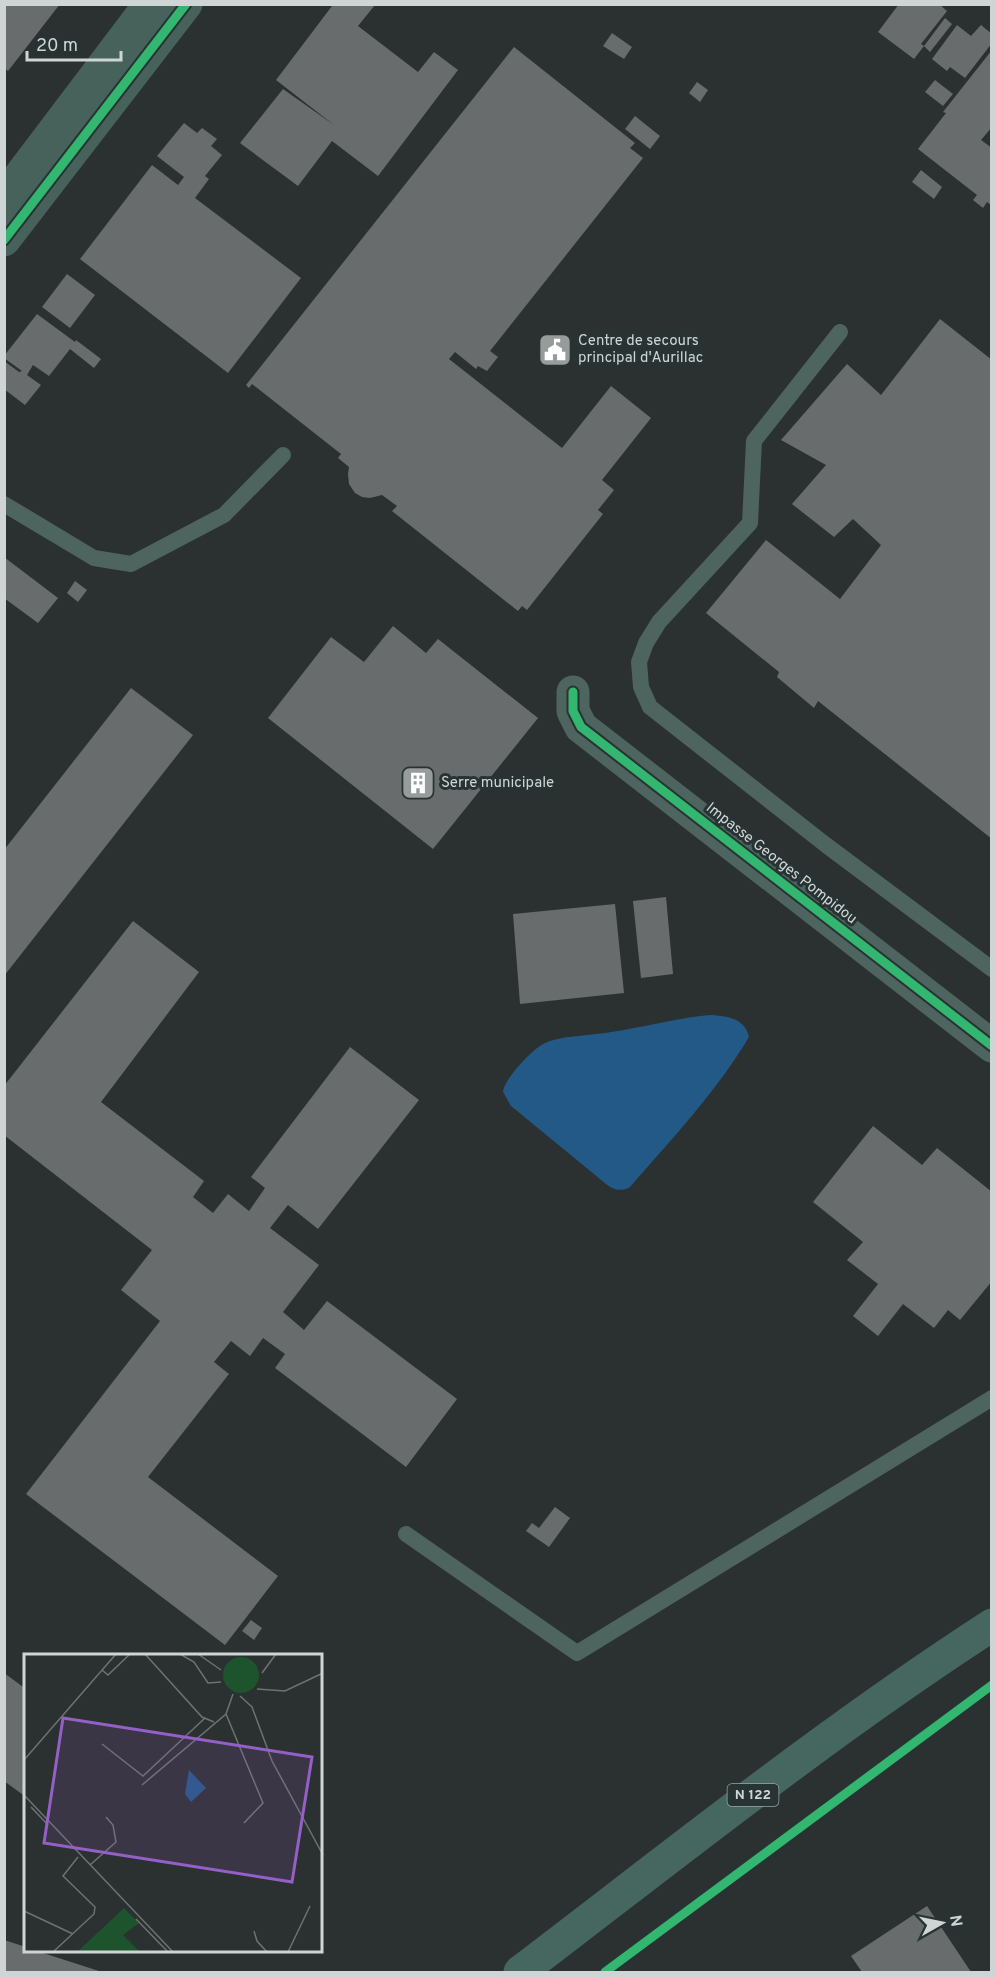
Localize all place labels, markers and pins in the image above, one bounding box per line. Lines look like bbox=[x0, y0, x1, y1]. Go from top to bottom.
public building icon: Centre de secours principal d'Aurillac bbox=[537, 332, 573, 368]
place label: Centre de secours principal d'Aurillac bbox=[578, 332, 703, 368]
building icon: Serre municipale bbox=[400, 765, 436, 801]
place label: Serre municipale bbox=[441, 774, 554, 793]

